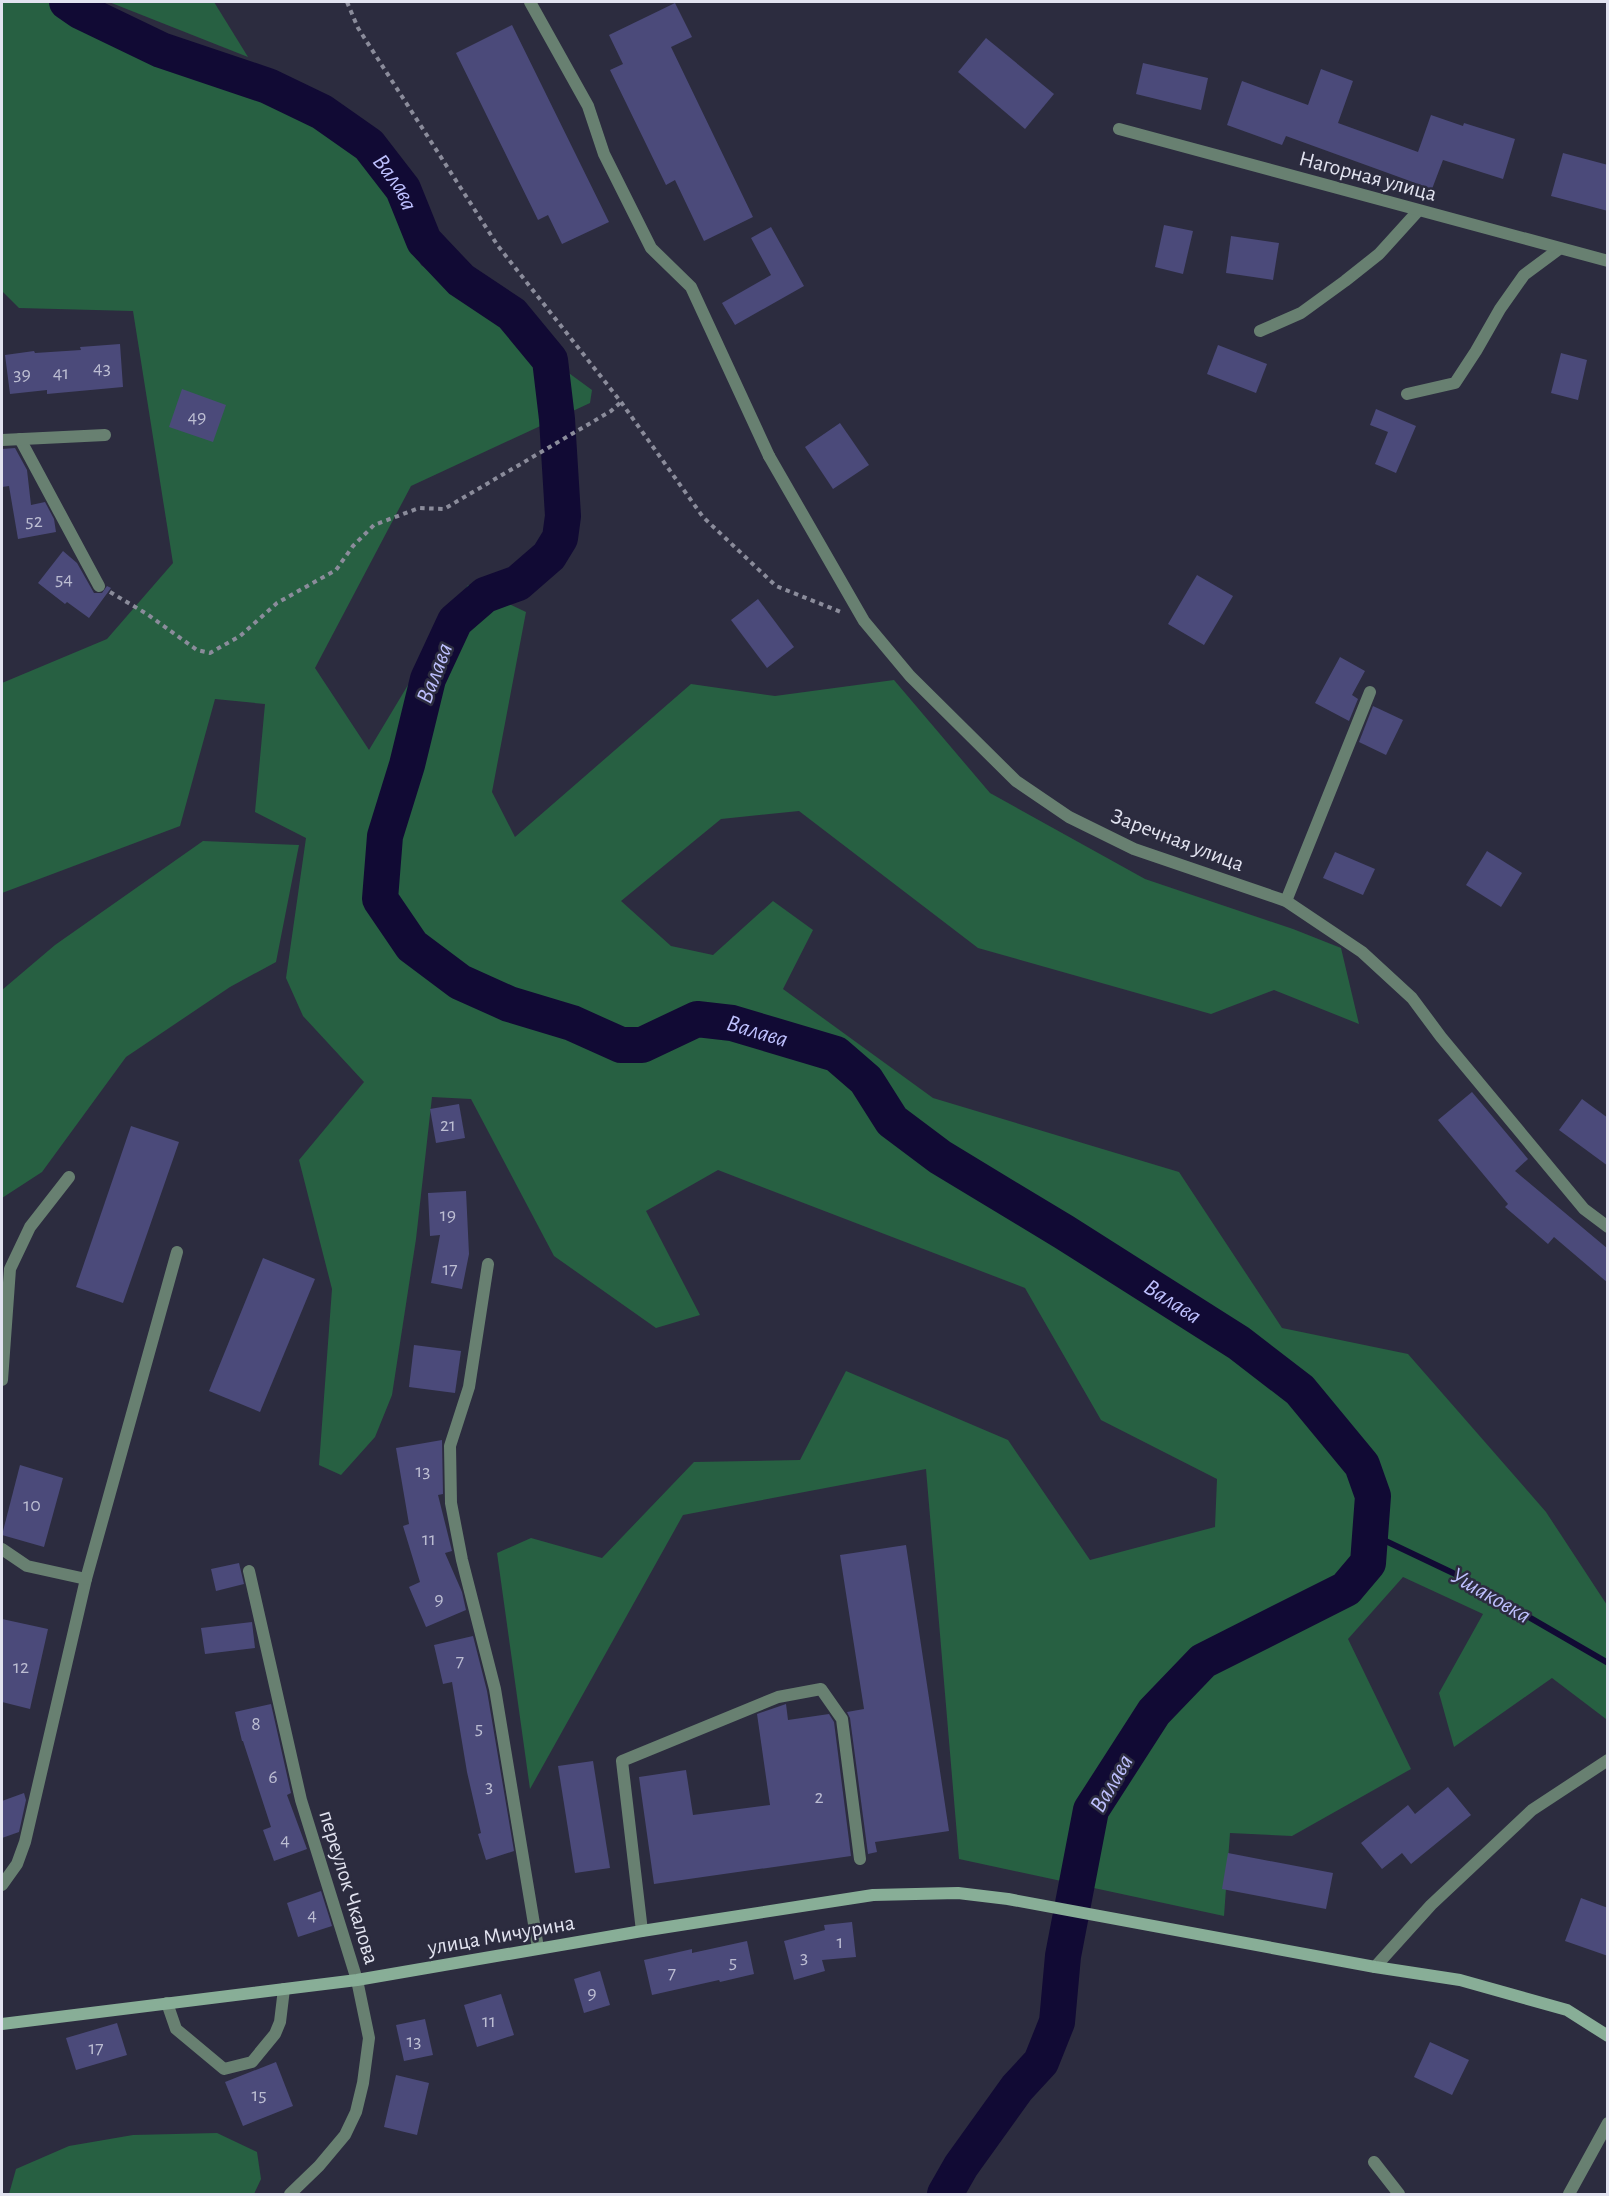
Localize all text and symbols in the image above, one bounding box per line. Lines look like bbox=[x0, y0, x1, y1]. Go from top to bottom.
street label: Нагорная улица bbox=[1296, 147, 1439, 205]
water label: Валава bbox=[368, 150, 421, 214]
house number: 43 bbox=[93, 358, 111, 378]
house number: 41 bbox=[53, 363, 69, 383]
house number: 39 bbox=[13, 364, 31, 384]
house number: 49 bbox=[187, 407, 207, 427]
house number: 52 bbox=[25, 511, 43, 531]
house number: 54 bbox=[55, 569, 73, 589]
water label: Валава bbox=[413, 640, 457, 707]
street label: Заречная улица bbox=[1108, 805, 1247, 875]
water label: Валава bbox=[724, 1011, 791, 1052]
house number: 21 bbox=[440, 1115, 456, 1135]
house number: 19 bbox=[440, 1205, 456, 1225]
house number: 17 bbox=[442, 1259, 458, 1279]
water label: Валава bbox=[1140, 1275, 1205, 1329]
house number: 13 bbox=[415, 1461, 431, 1481]
house number: 10 bbox=[23, 1495, 41, 1515]
house number: 11 bbox=[422, 1529, 436, 1549]
water label: Ушаковка bbox=[1446, 1563, 1535, 1628]
house number: 9 bbox=[434, 1589, 444, 1609]
house number: 7 bbox=[456, 1651, 464, 1671]
house number: 12 bbox=[13, 1657, 29, 1677]
house number: 8 bbox=[251, 1714, 261, 1734]
house number: 5 bbox=[475, 1718, 483, 1738]
water label: Валава bbox=[1086, 1750, 1138, 1817]
house number: 6 bbox=[268, 1767, 278, 1787]
house number: 3 bbox=[485, 1776, 493, 1796]
house number: 2 bbox=[814, 1787, 824, 1807]
street label: переулок Чкалова bbox=[315, 1808, 383, 1967]
house number: 4 bbox=[280, 1830, 290, 1850]
house number: 4 bbox=[307, 1905, 317, 1925]
street label: улица Мичурина bbox=[425, 1911, 576, 1959]
house number: 1 bbox=[837, 1932, 843, 1952]
house number: 3 bbox=[800, 1947, 808, 1967]
house number: 5 bbox=[729, 1952, 737, 1972]
house number: 7 bbox=[668, 1963, 676, 1983]
house number: 9 bbox=[587, 1983, 597, 2003]
house number: 11 bbox=[482, 2011, 496, 2031]
house number: 13 bbox=[406, 2031, 422, 2051]
house number: 17 bbox=[88, 2038, 104, 2058]
house number: 15 bbox=[251, 2085, 267, 2105]

